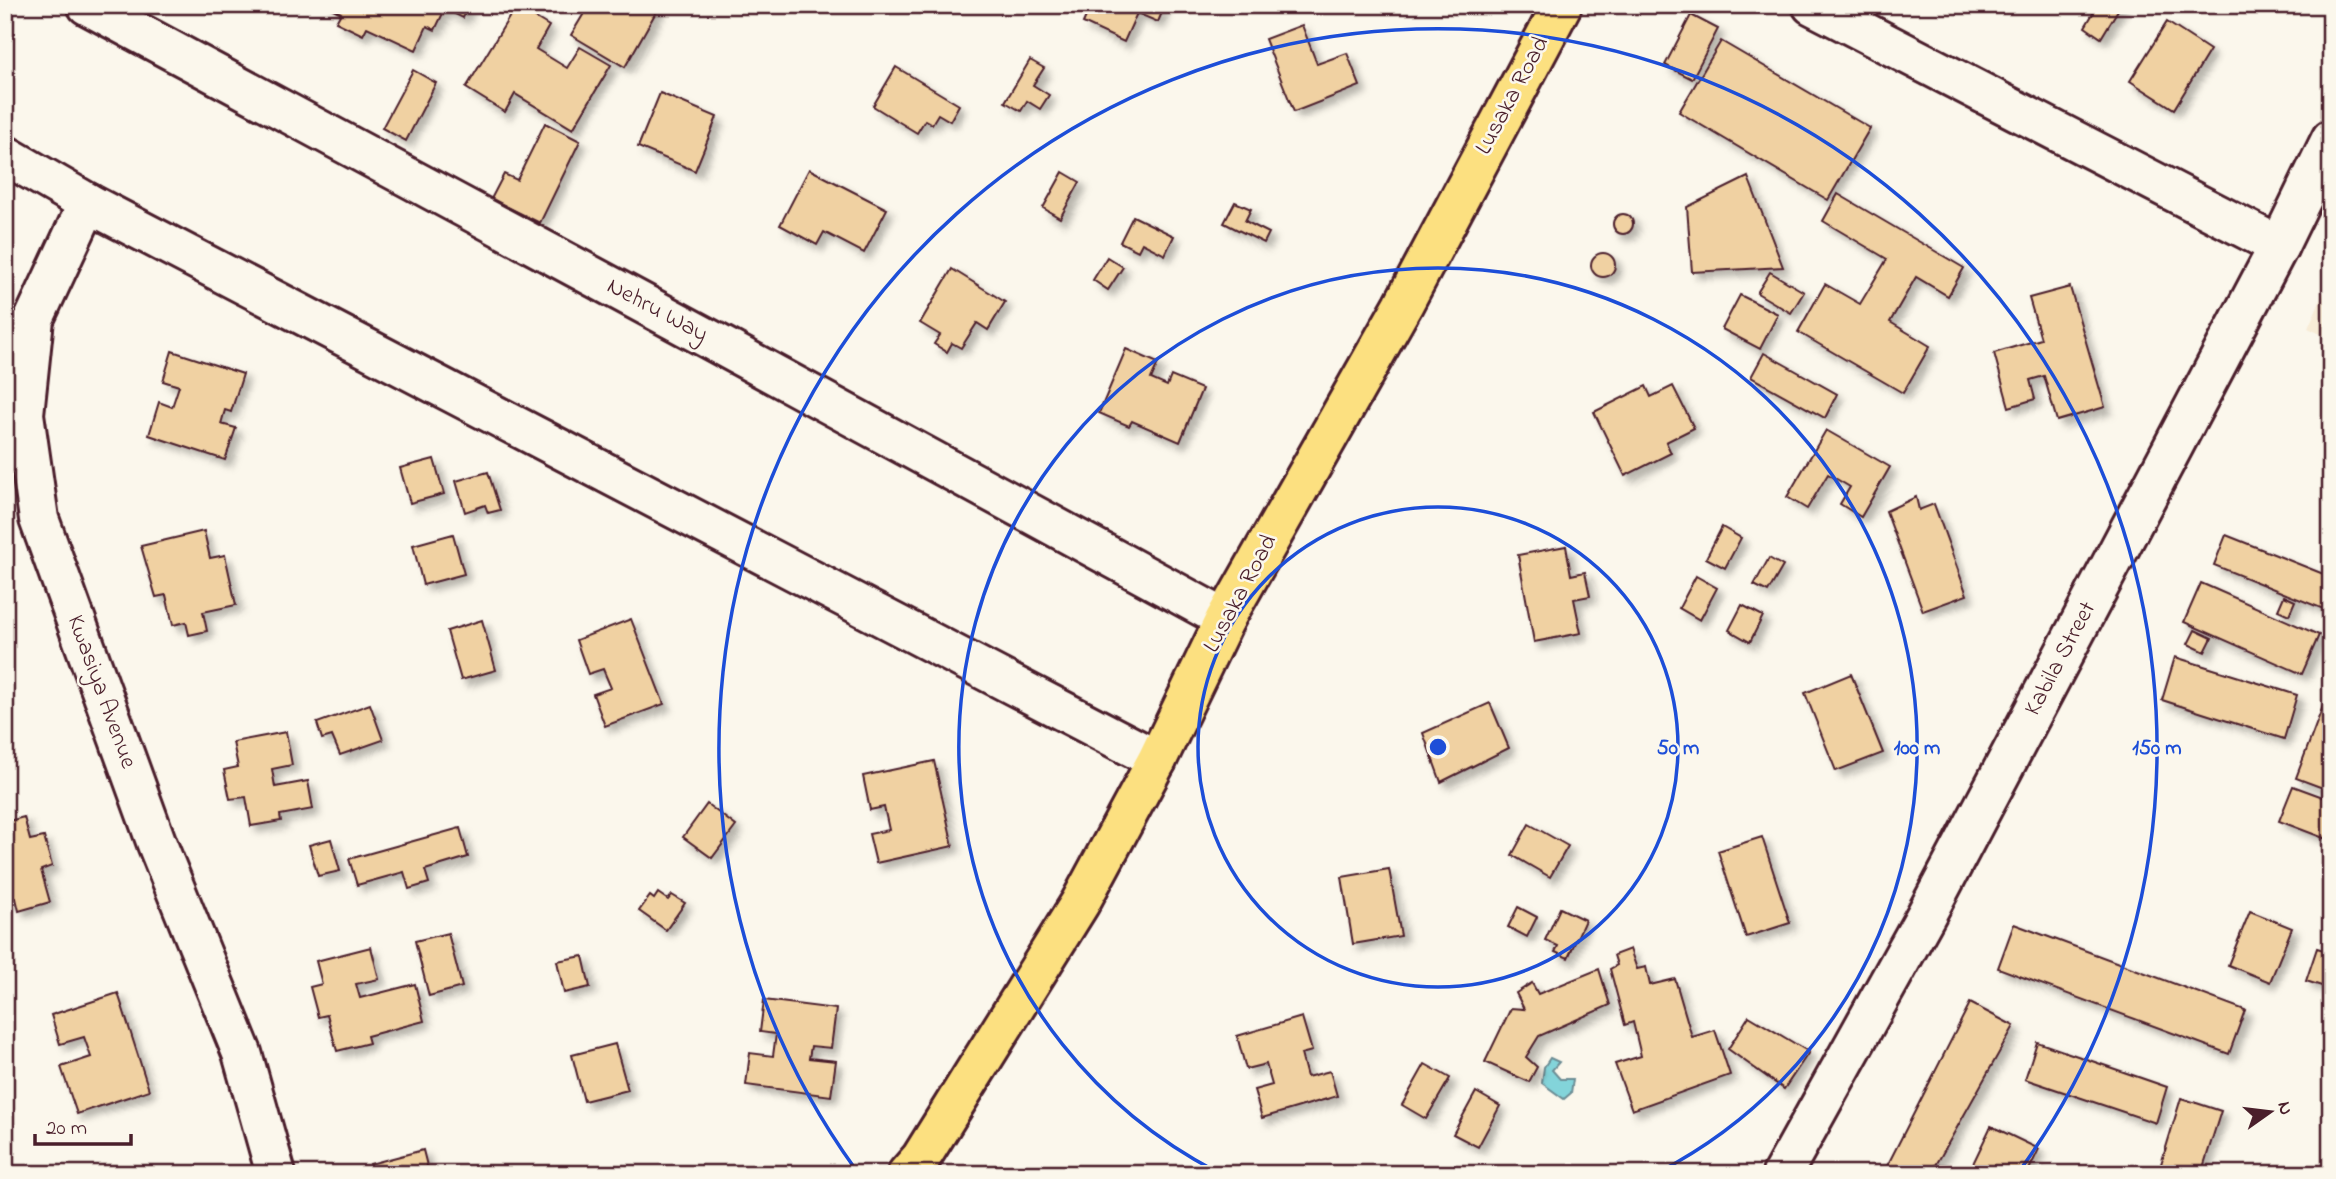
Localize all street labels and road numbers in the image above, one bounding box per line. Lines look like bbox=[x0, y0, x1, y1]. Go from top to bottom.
street label: Lusaka Road bbox=[1467, 30, 1559, 161]
street label: Nehru Way bbox=[600, 270, 714, 353]
street label: Lusaka Road bbox=[1195, 528, 1287, 659]
street label: Kabila Street bbox=[2016, 596, 2106, 722]
street label: Kwasiya Avenue bbox=[56, 610, 145, 774]

